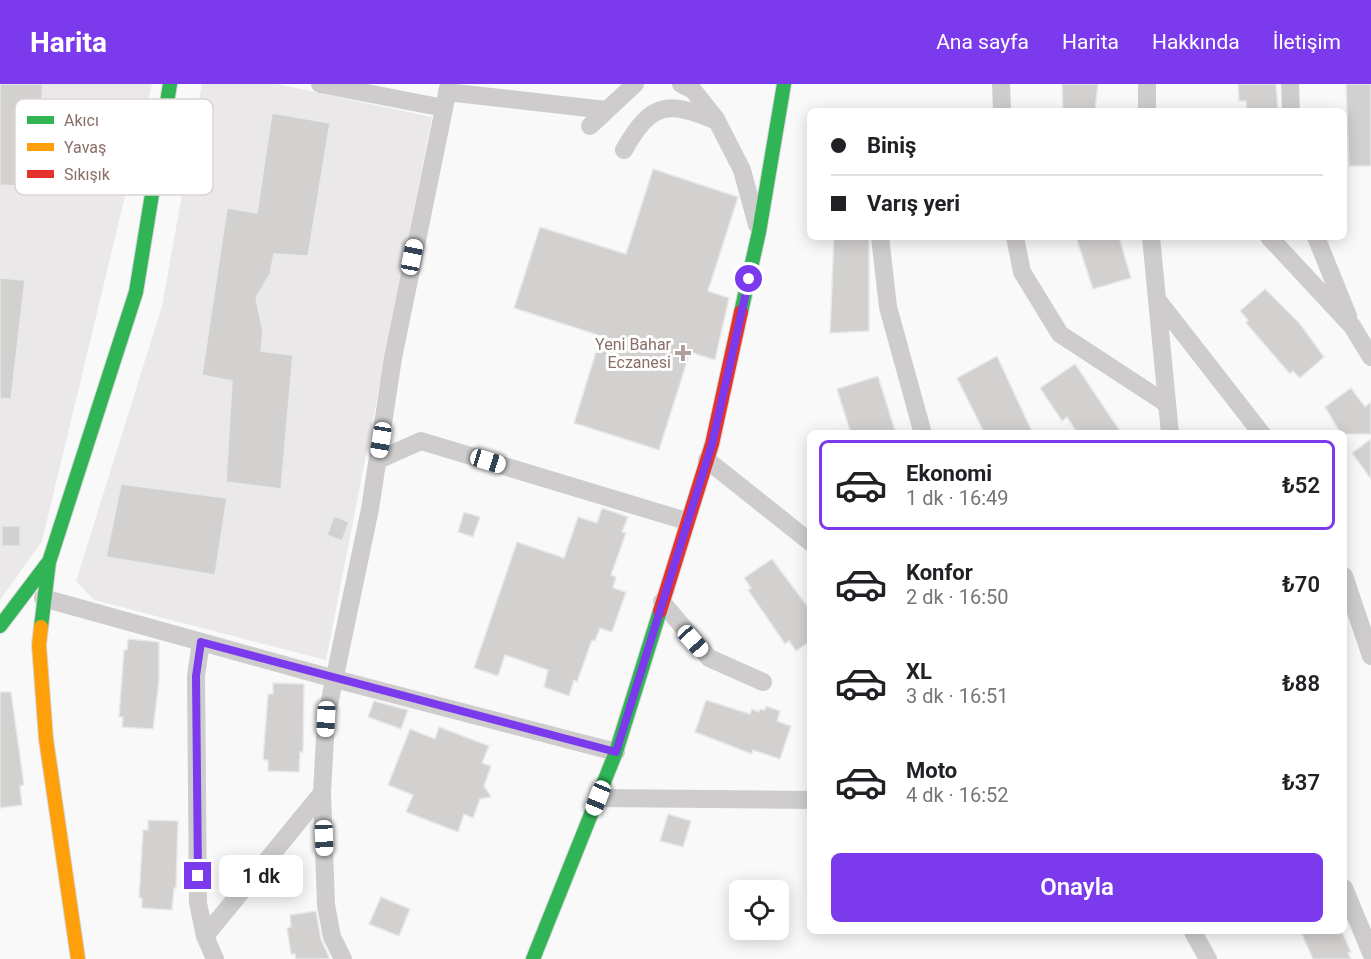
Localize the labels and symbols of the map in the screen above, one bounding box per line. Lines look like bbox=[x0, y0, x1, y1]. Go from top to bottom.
legend bbox=[15, 99, 213, 195]
text: Akıcı bbox=[64, 111, 99, 130]
text: Yavaş bbox=[64, 138, 106, 157]
text: Sıkışık bbox=[64, 165, 111, 184]
car bbox=[400, 238, 424, 276]
route start bbox=[735, 265, 762, 292]
place label: Yeni Bahar Eczanesi bbox=[595, 335, 672, 372]
marker: Yeni Bahar Eczanesi bbox=[676, 346, 690, 360]
car bbox=[369, 421, 393, 459]
car bbox=[468, 447, 508, 475]
car bbox=[674, 622, 712, 660]
car bbox=[316, 701, 336, 737]
car bbox=[583, 778, 613, 818]
car bbox=[314, 820, 334, 856]
callout: 1 dk bbox=[219, 855, 303, 897]
route end bbox=[184, 862, 211, 889]

